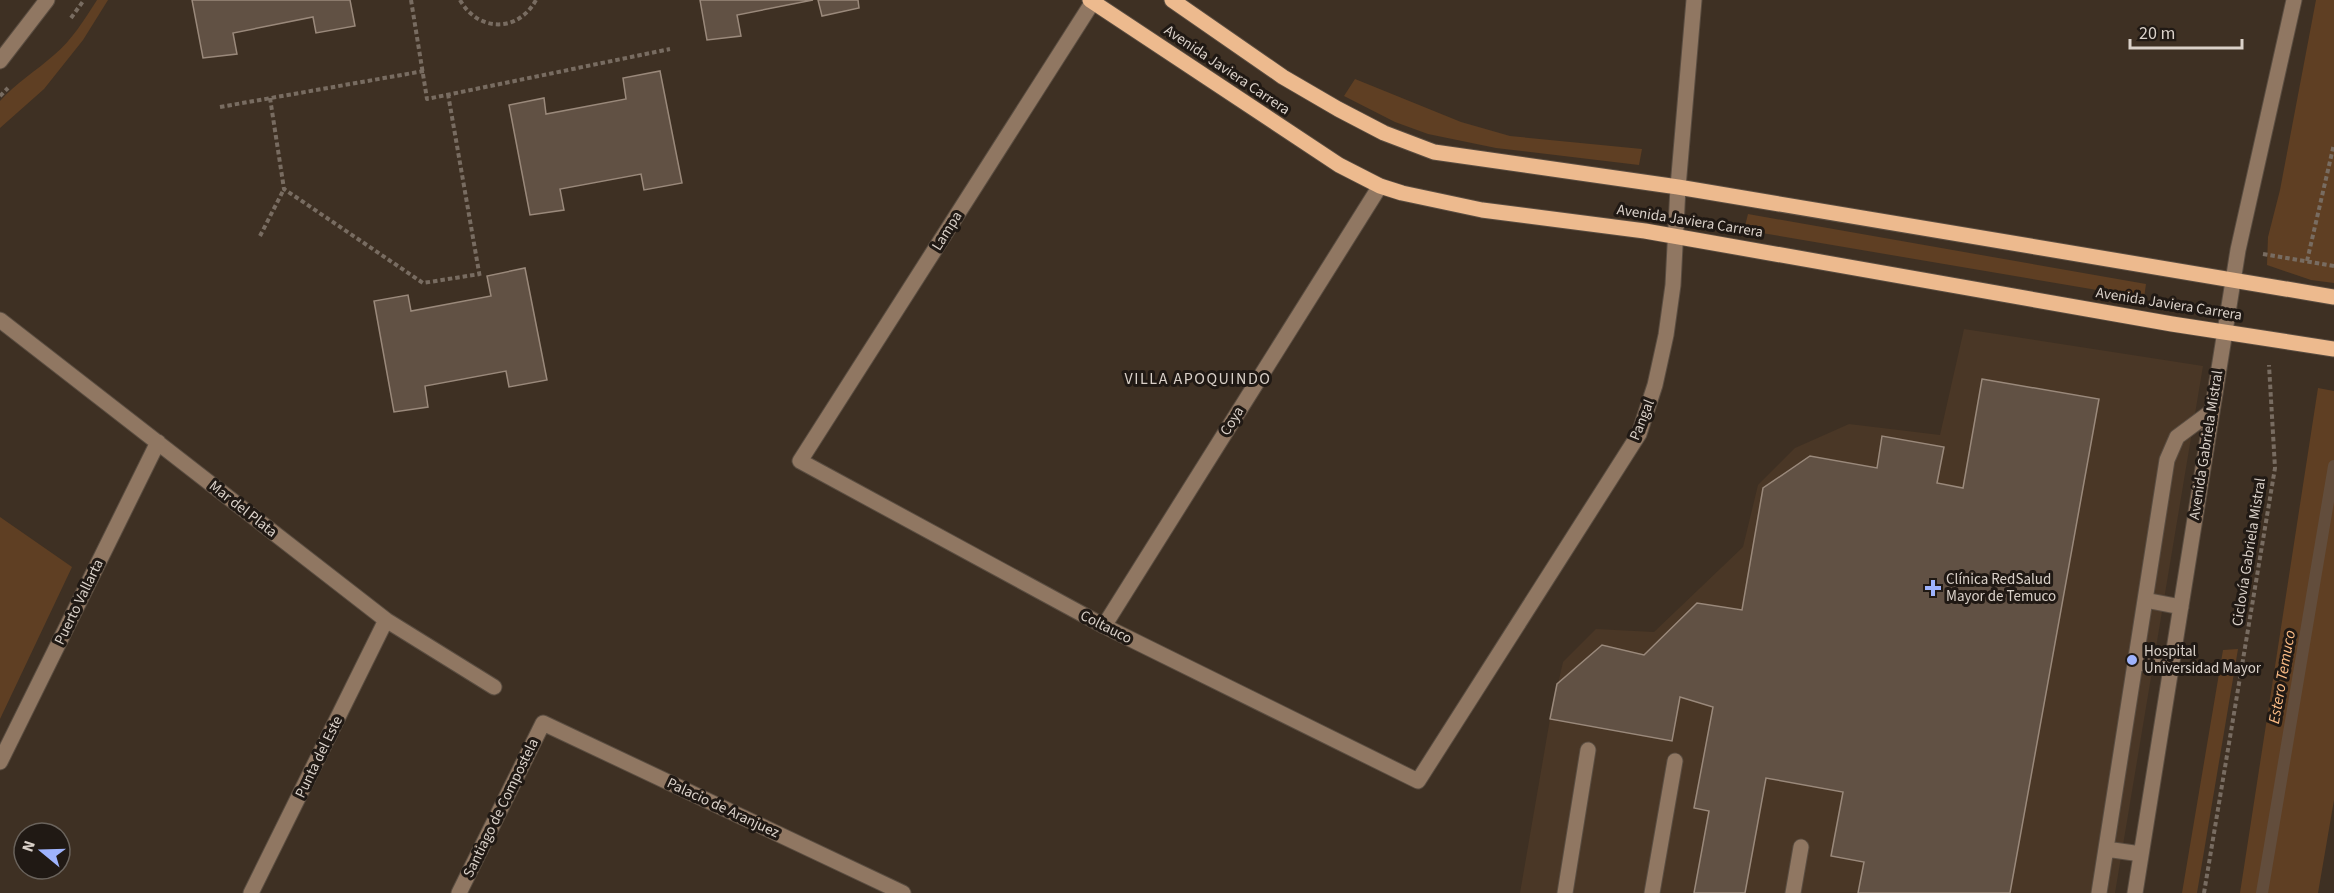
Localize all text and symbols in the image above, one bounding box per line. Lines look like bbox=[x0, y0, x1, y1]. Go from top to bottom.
scale bar bbox=[2130, 12, 2242, 50]
street label: Avenida Javiera Carrera bbox=[1160, 20, 1294, 120]
text: 20 m bbox=[2139, 21, 2175, 46]
street label: Avenida Javiera Carrera bbox=[1615, 199, 1765, 243]
street label: Lampa bbox=[927, 207, 967, 255]
street label: Avenida Javiera Carrera bbox=[2094, 282, 2244, 326]
district label: VILLA APOQUINDO bbox=[1125, 368, 1271, 390]
street label: Avenida Gabriela Mistral bbox=[2184, 369, 2228, 521]
street label: Pangal bbox=[1624, 396, 1660, 444]
street label: Coya bbox=[1215, 402, 1249, 440]
street label: Mar del Plata bbox=[205, 476, 281, 542]
street label: Ciclovía Gabriela Mistral bbox=[2227, 476, 2271, 628]
street label: Puerto Vallarta bbox=[49, 556, 109, 648]
place label: Clínica RedSalud Mayor de Temuco bbox=[1946, 569, 2056, 607]
marker: Clínica RedSalud Mayor de Temuco bbox=[1924, 579, 1942, 597]
street label: Coltauco bbox=[1076, 605, 1136, 649]
water label: Estero Temuco bbox=[2263, 628, 2301, 726]
place label: Hospital Universidad Mayor bbox=[2144, 641, 2262, 679]
marker: Hospital Universidad Mayor bbox=[2125, 653, 2139, 667]
street label: Punta del Este bbox=[290, 712, 348, 802]
street label: Santiago de Compostela bbox=[458, 735, 544, 881]
street label: Palacio de Aranjuez bbox=[663, 773, 783, 843]
north arrow bbox=[12, 821, 72, 881]
text: N bbox=[17, 838, 41, 855]

